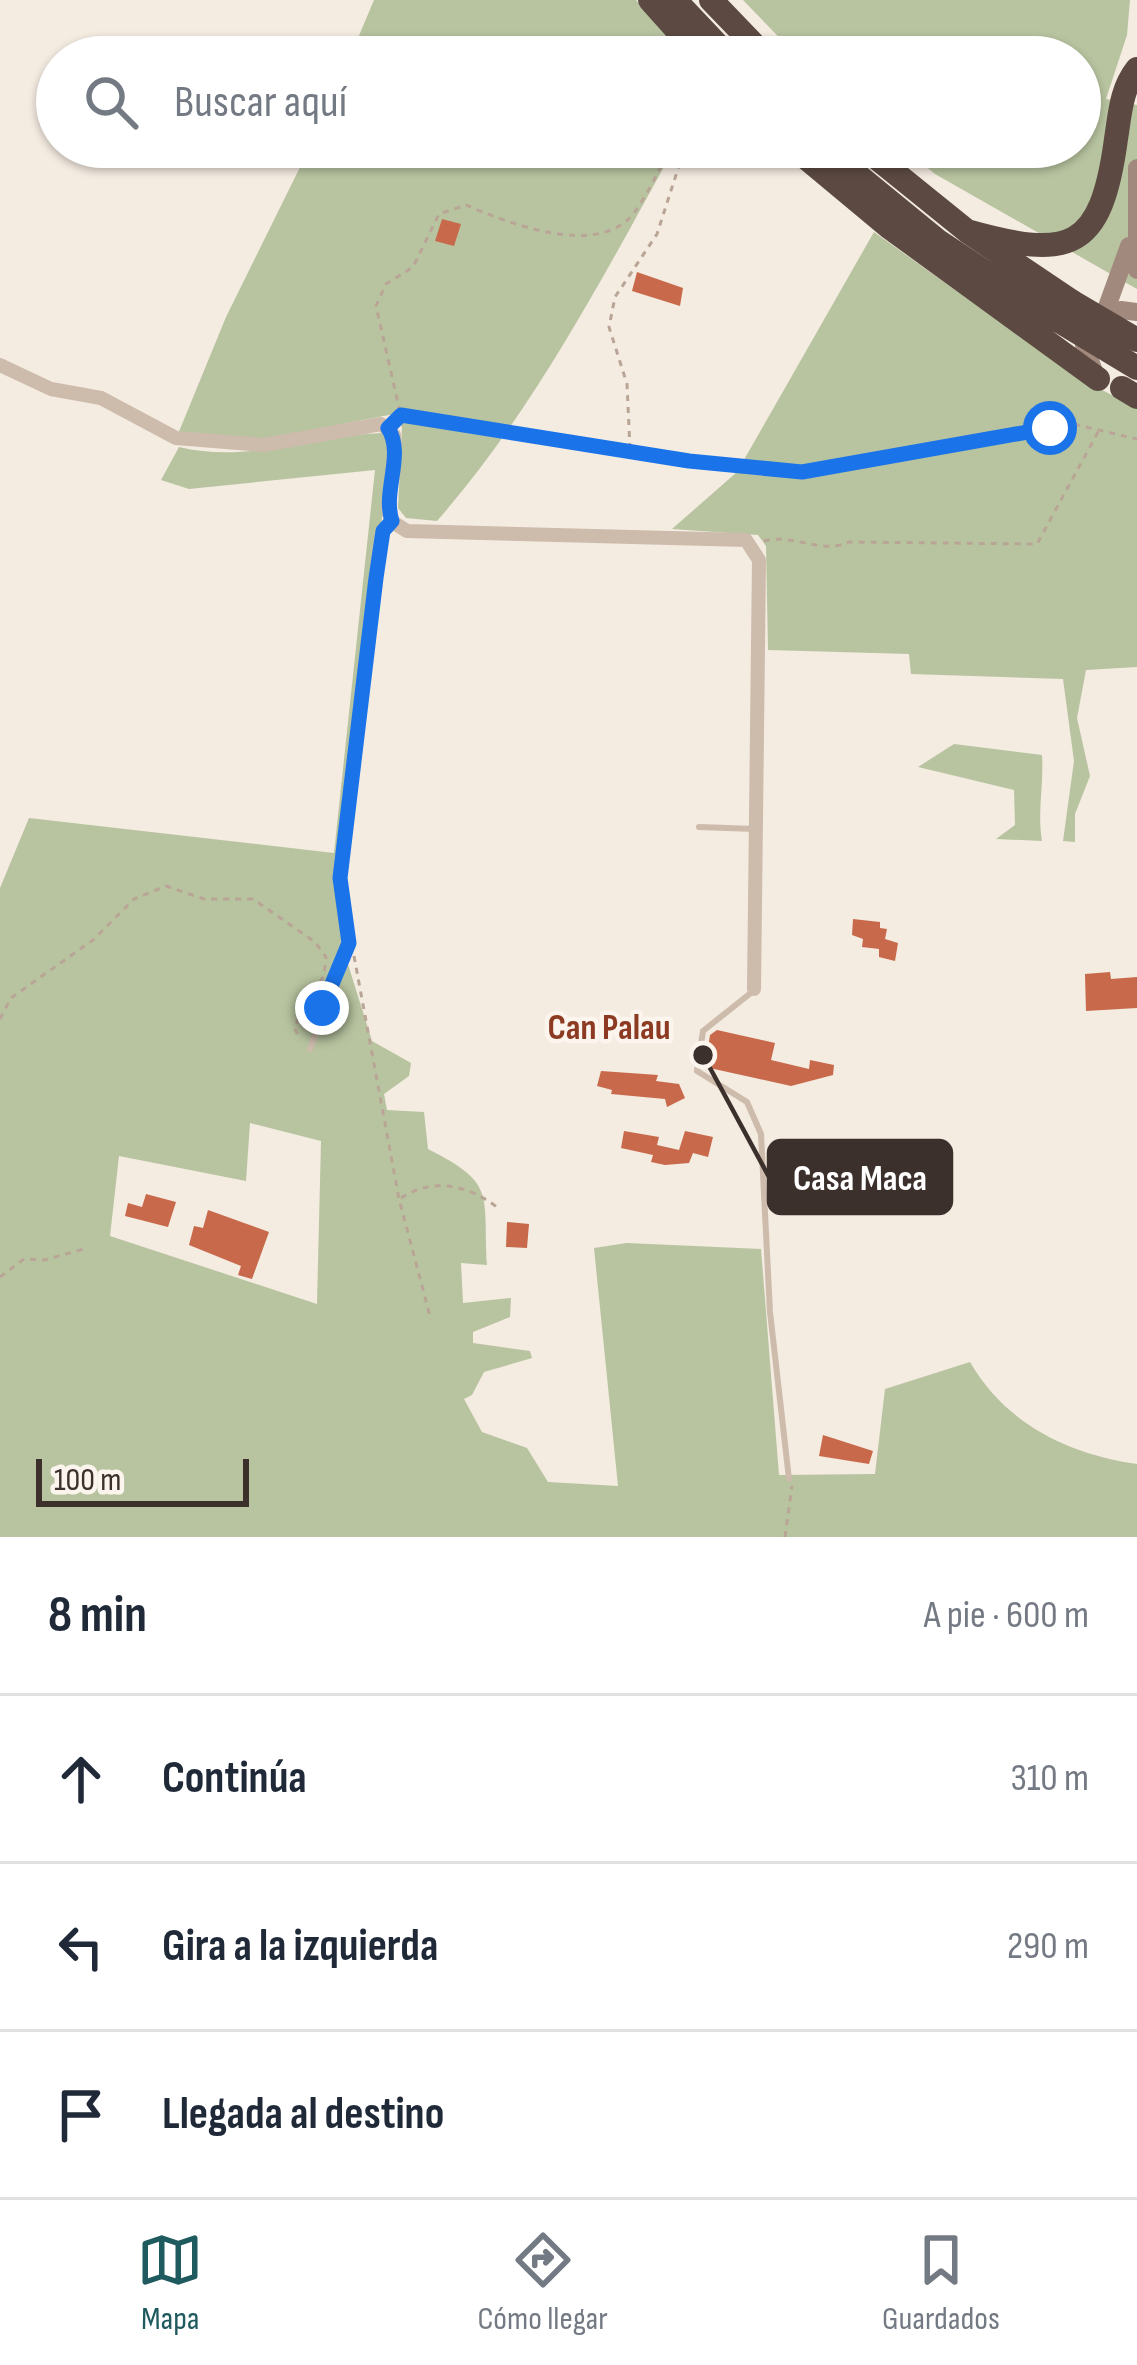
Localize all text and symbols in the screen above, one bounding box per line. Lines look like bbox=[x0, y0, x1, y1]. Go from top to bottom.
search box bbox=[36, 36, 1101, 168]
icon: search bbox=[78, 69, 144, 135]
text: Buscar aquí bbox=[174, 75, 347, 130]
route start bbox=[1023, 401, 1077, 455]
route end bbox=[295, 981, 349, 1035]
district label: Can Palau bbox=[548, 1007, 670, 1050]
callout: Casa Maca bbox=[769, 1141, 951, 1213]
text: Casa Maca bbox=[793, 1158, 927, 1201]
scale bar bbox=[36, 1453, 249, 1506]
text: 100 m bbox=[54, 1460, 121, 1500]
text: 8 min bbox=[48, 1585, 147, 1646]
text: A pie · 600 m bbox=[924, 1592, 1089, 1639]
icon: ahead bbox=[48, 1746, 114, 1812]
text: Continúa bbox=[162, 1751, 307, 1806]
text: 310 m bbox=[1010, 1755, 1089, 1802]
icon: left bbox=[48, 1914, 114, 1980]
text: Gira a la izquierda bbox=[162, 1919, 438, 1974]
text: 290 m bbox=[1007, 1923, 1089, 1970]
icon: arrive bbox=[48, 2082, 114, 2148]
text: Llegada al destino bbox=[162, 2087, 444, 2142]
tab: Mapa bbox=[137, 2227, 203, 2339]
tab: Cómo llegar bbox=[478, 2227, 608, 2339]
tab: Guardados bbox=[882, 2227, 1000, 2339]

